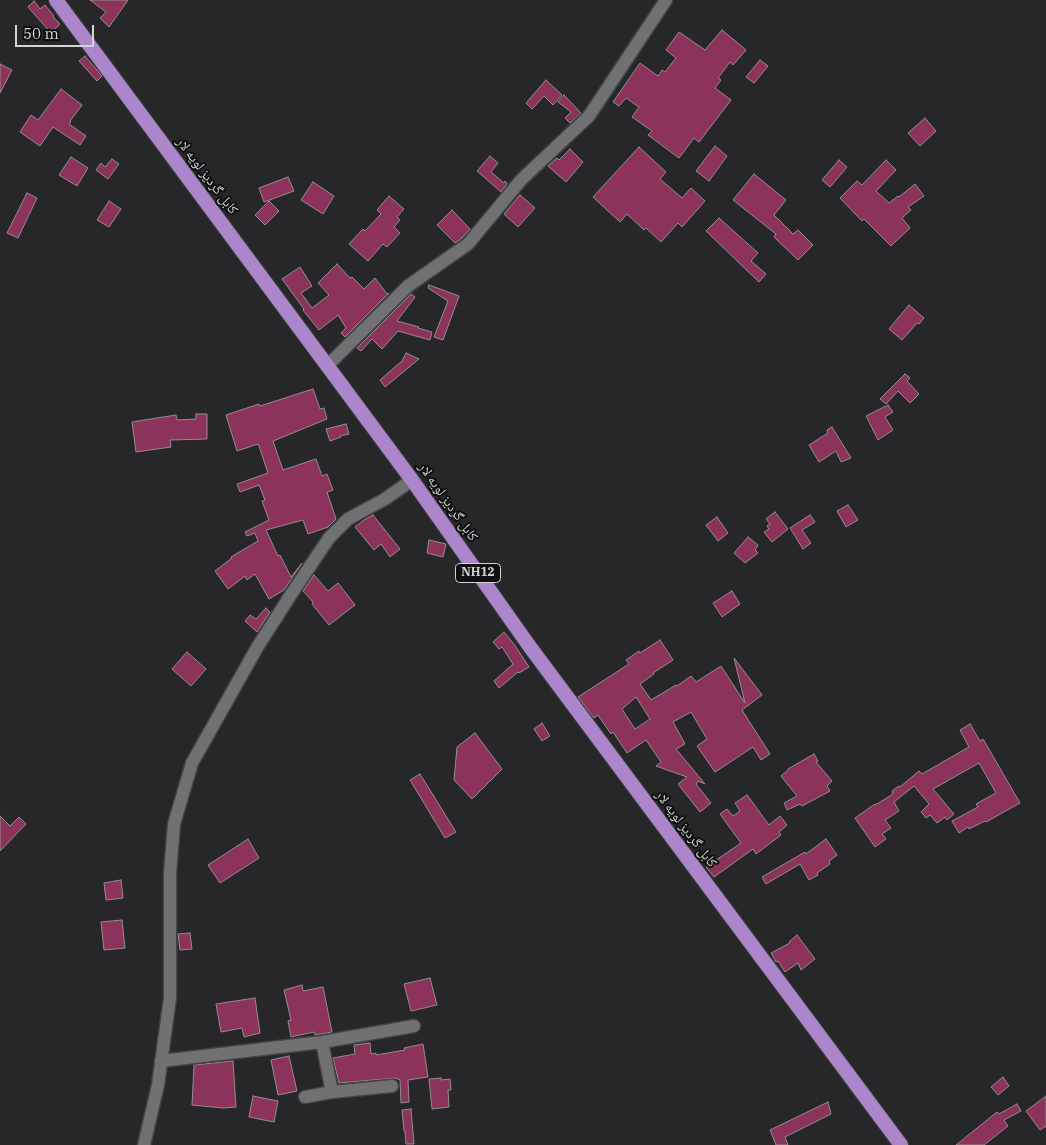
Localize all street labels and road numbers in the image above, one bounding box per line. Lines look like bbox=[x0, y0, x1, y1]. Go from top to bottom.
street label: کابل گردیز لویه لار bbox=[173, 134, 241, 218]
street label: کابل گردیز لویه لار bbox=[415, 459, 481, 545]
road number: NH12 bbox=[456, 564, 500, 582]
street label: کابل گردیز لویه لار bbox=[652, 787, 720, 871]

